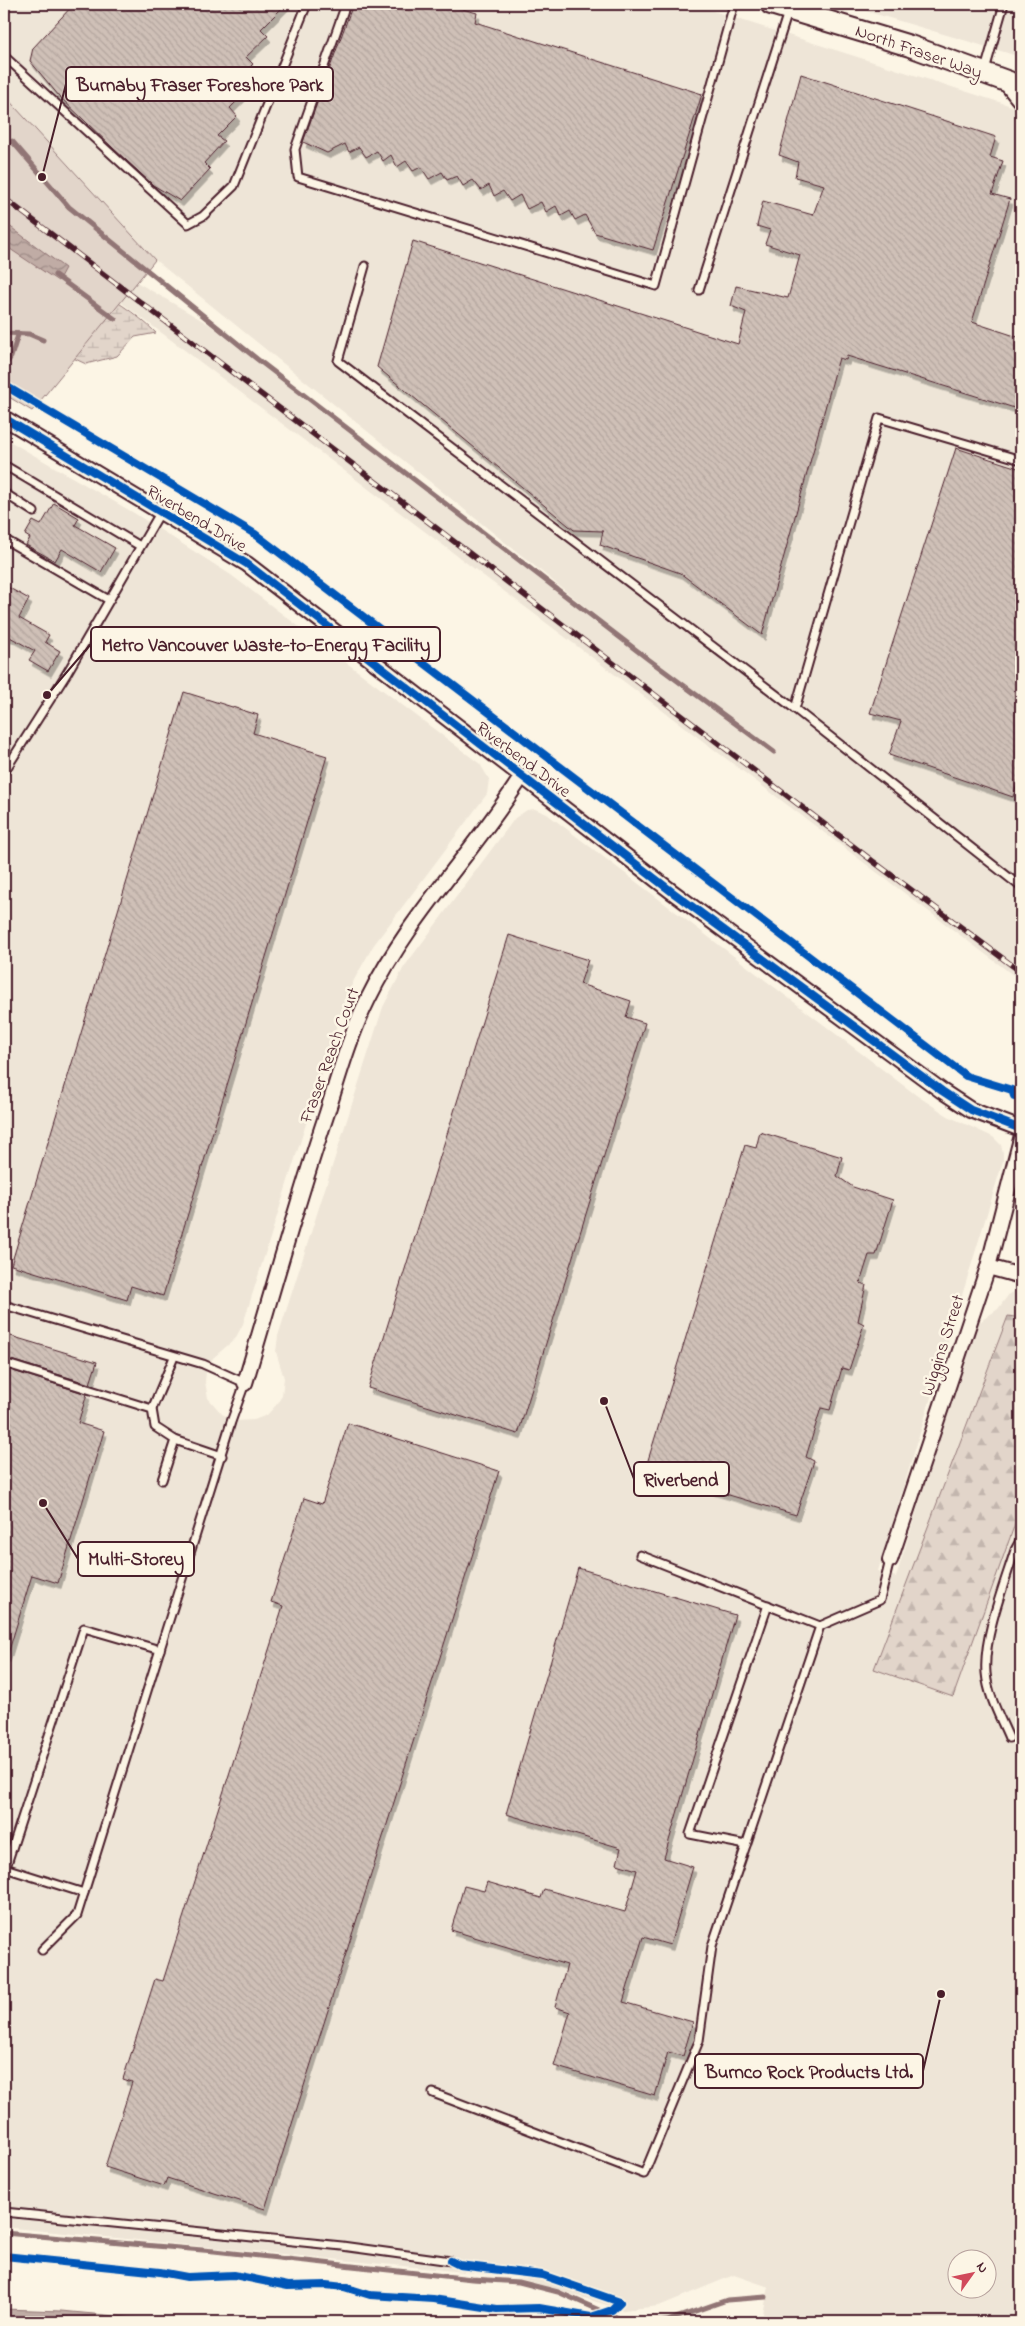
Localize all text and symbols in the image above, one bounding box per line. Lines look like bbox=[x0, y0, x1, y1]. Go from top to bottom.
street label: North Fraser Way bbox=[851, 19, 985, 87]
callout: Burnaby Fraser Foreshore Park bbox=[66, 67, 333, 101]
text: Burnaby Fraser Foreshore Park bbox=[75, 73, 324, 102]
street label: Riverbend Drive bbox=[141, 479, 252, 560]
callout: Metro Vancouver Waste-to-Energy Facility bbox=[91, 627, 440, 661]
text: Metro Vancouver Waste-to-Energy Facility bbox=[102, 633, 431, 662]
street label: Riverbend Drive bbox=[470, 716, 576, 806]
street label: Fraser Reach Court bbox=[294, 984, 368, 1128]
street label: Wiggins Street bbox=[915, 1291, 974, 1400]
callout: Riverbend bbox=[634, 1462, 729, 1496]
text: Riverbend bbox=[644, 1468, 719, 1495]
callout: Multi-Storey bbox=[78, 1542, 194, 1576]
text: Multi-Storey bbox=[88, 1547, 184, 1576]
callout: Burnco Rock Products Ltd. bbox=[695, 2054, 923, 2088]
text: Burnco Rock Products Ltd. bbox=[704, 2060, 913, 2087]
north arrow bbox=[948, 2248, 998, 2298]
text: N bbox=[970, 2258, 993, 2277]

